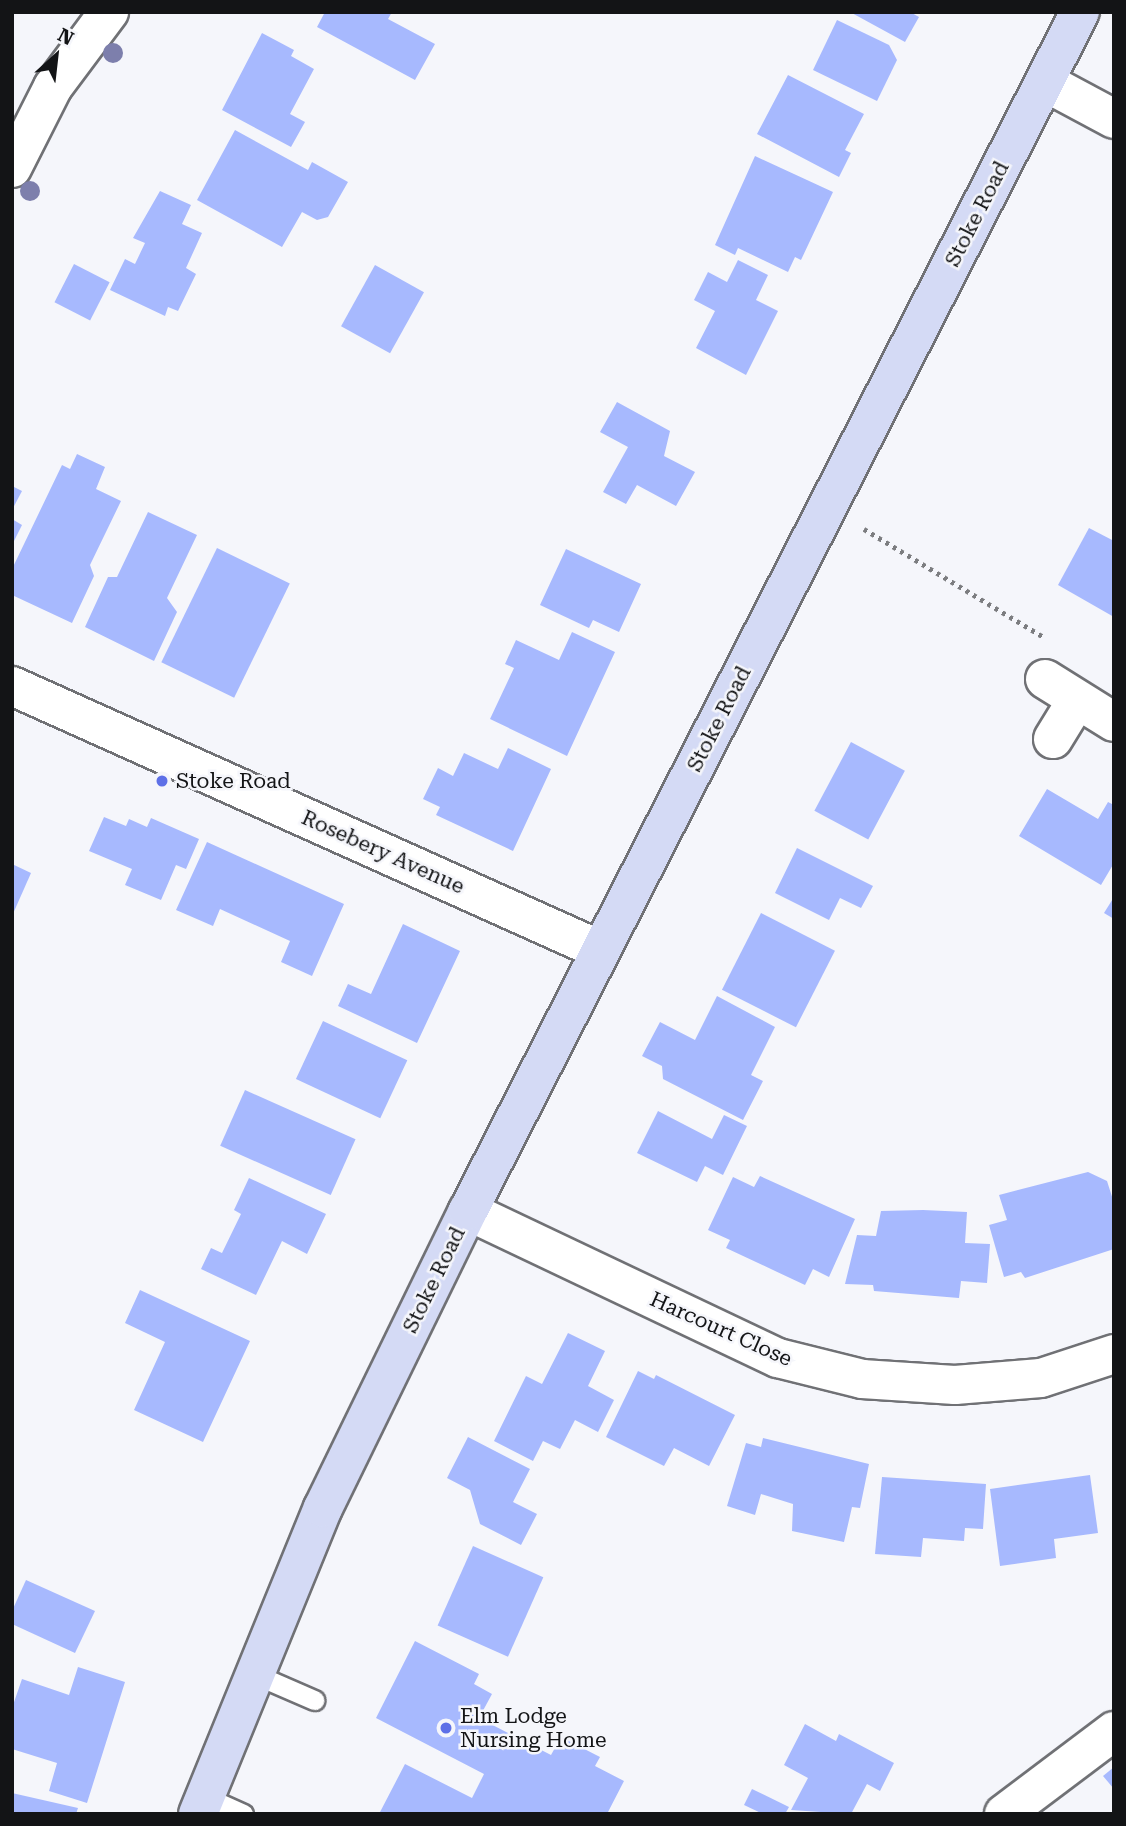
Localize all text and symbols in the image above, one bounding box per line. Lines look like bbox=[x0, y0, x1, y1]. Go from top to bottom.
north arrow bbox=[21, 21, 91, 91]
text: N bbox=[54, 23, 77, 50]
street label: Stoke Road bbox=[940, 157, 1014, 271]
street label: Stoke Road bbox=[682, 662, 756, 776]
place label: Stoke Road bbox=[176, 768, 291, 794]
marker: Stoke Road bbox=[154, 773, 170, 789]
street label: Rosebery Avenue bbox=[298, 805, 468, 899]
street label: Stoke Road bbox=[398, 1223, 470, 1337]
street label: Harcourt Close bbox=[646, 1286, 796, 1372]
place label: Elm Lodge Nursing Home bbox=[460, 1703, 607, 1753]
marker: Elm Lodge Nursing Home bbox=[438, 1720, 454, 1736]

